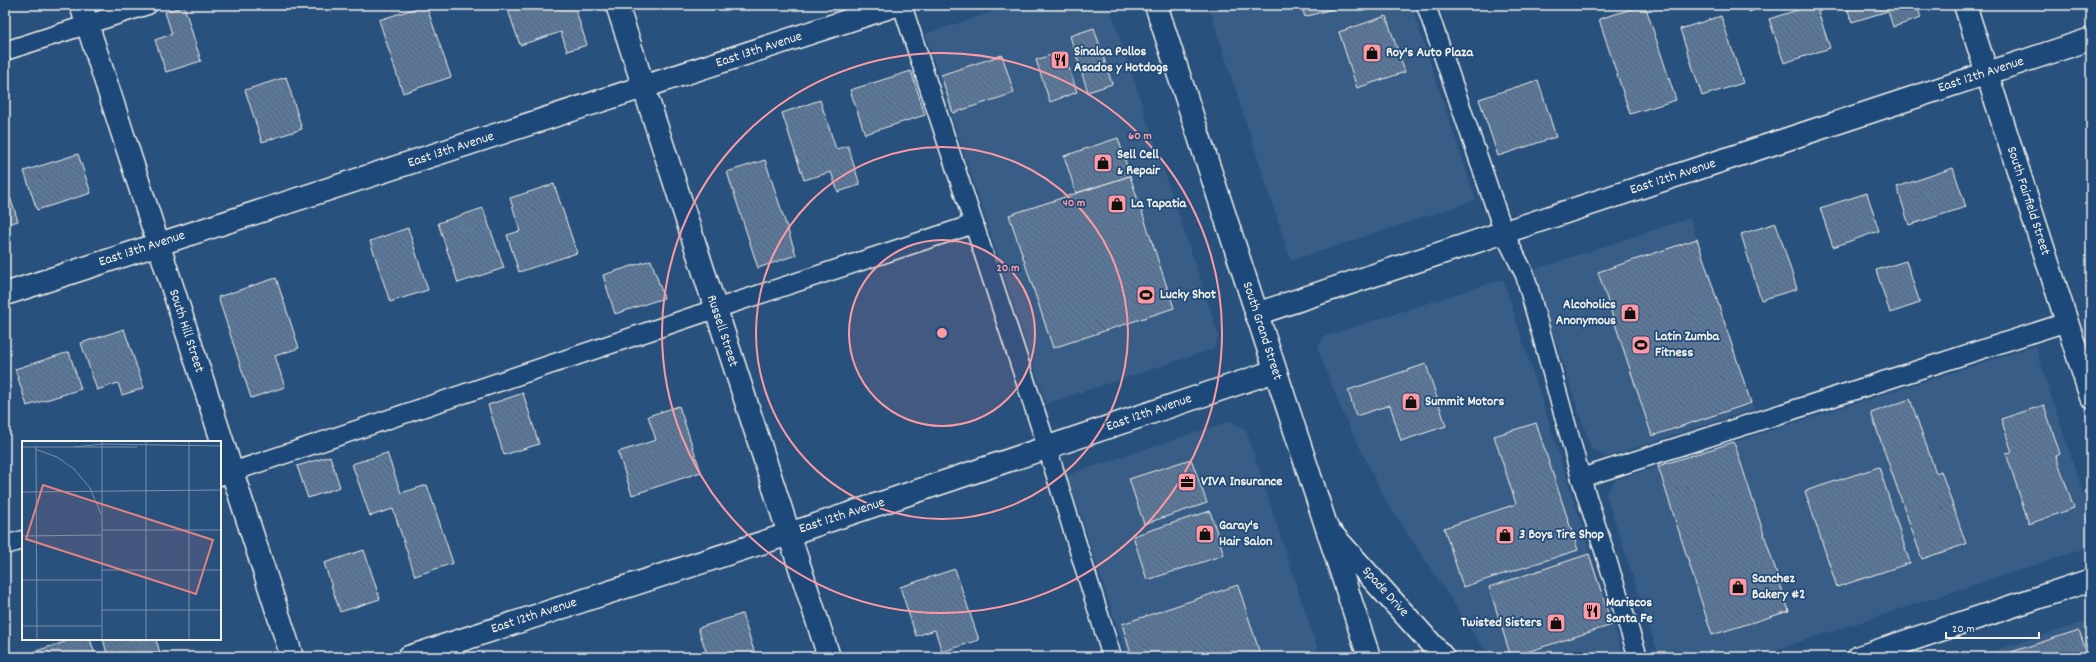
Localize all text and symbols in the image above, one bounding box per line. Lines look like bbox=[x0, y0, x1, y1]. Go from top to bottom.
street label: East 13th Avenue bbox=[713, 27, 805, 73]
place label: Sinaloa Pollos Asados y Hotdogs bbox=[1074, 42, 1168, 78]
shop icon: Roy's Auto Plaza bbox=[1361, 42, 1383, 64]
place label: Roy's Auto Plaza bbox=[1386, 43, 1474, 63]
restaurant icon: Sinaloa Pollos Asados y Hotdogs bbox=[1049, 49, 1071, 71]
street label: East 12th Avenue bbox=[1935, 52, 2027, 98]
street label: East 13th Avenue bbox=[405, 127, 497, 173]
text: 60 m bbox=[1128, 128, 1152, 145]
street label: South Fairfield Street bbox=[2001, 144, 2055, 258]
place label: Sell Cell & Repair bbox=[1117, 145, 1161, 181]
shop icon: Sell Cell & Repair bbox=[1092, 152, 1114, 174]
street label: East 12th Avenue bbox=[1627, 154, 1719, 200]
shop icon: La Tapatia bbox=[1106, 193, 1128, 215]
place label: La Tapatia bbox=[1131, 194, 1187, 214]
text: 40 m bbox=[1063, 195, 1085, 212]
street label: East 13th Avenue bbox=[96, 226, 188, 272]
text: 20 m bbox=[997, 260, 1019, 277]
street label: South Grand Street bbox=[1237, 279, 1287, 383]
sports icon: Lucky Shot bbox=[1135, 284, 1157, 306]
place label: Lucky Shot bbox=[1160, 285, 1217, 305]
street label: South Hill Street bbox=[163, 287, 209, 375]
street label: Russell Street bbox=[701, 292, 743, 370]
place label: Alcoholics Anonymous bbox=[1556, 295, 1616, 331]
shop icon: Alcoholics Anonymous bbox=[1619, 302, 1641, 324]
centre of rings bbox=[935, 326, 949, 340]
place label: Latin Zumba Fitness bbox=[1655, 327, 1721, 363]
sports icon: Latin Zumba Fitness bbox=[1630, 334, 1652, 356]
street label: East 12th Avenue bbox=[1103, 389, 1195, 437]
shop icon: Summit Motors bbox=[1400, 391, 1422, 413]
place label: Summit Motors bbox=[1425, 392, 1504, 412]
inset map bbox=[22, 441, 221, 640]
office icon: VIVA Insurance bbox=[1176, 471, 1198, 493]
place label: VIVA Insurance bbox=[1201, 472, 1282, 492]
street label: East 12th Avenue bbox=[796, 493, 888, 539]
place label: Garay's Hair Salon bbox=[1219, 516, 1273, 552]
shop icon: Garay's Hair Salon bbox=[1194, 523, 1216, 545]
shop icon: 3 Boys Tire Shop bbox=[1494, 524, 1516, 546]
place label: 3 Boys Tire Shop bbox=[1519, 525, 1605, 545]
street label: Spade Drive bbox=[1357, 562, 1413, 622]
place label: Sanchez Bakery #2 bbox=[1752, 569, 1805, 605]
shop icon: Sanchez Bakery #2 bbox=[1727, 576, 1749, 598]
street label: East 12th Avenue bbox=[488, 593, 580, 639]
place label: Mariscos Santa Fe bbox=[1606, 593, 1653, 629]
restaurant icon: Mariscos Santa Fe bbox=[1581, 600, 1603, 622]
shop icon: Twisted Sisters bbox=[1545, 612, 1567, 634]
place label: Twisted Sisters bbox=[1461, 613, 1542, 633]
scale bar bbox=[1946, 614, 2039, 640]
text: 20 m bbox=[1952, 621, 1975, 638]

